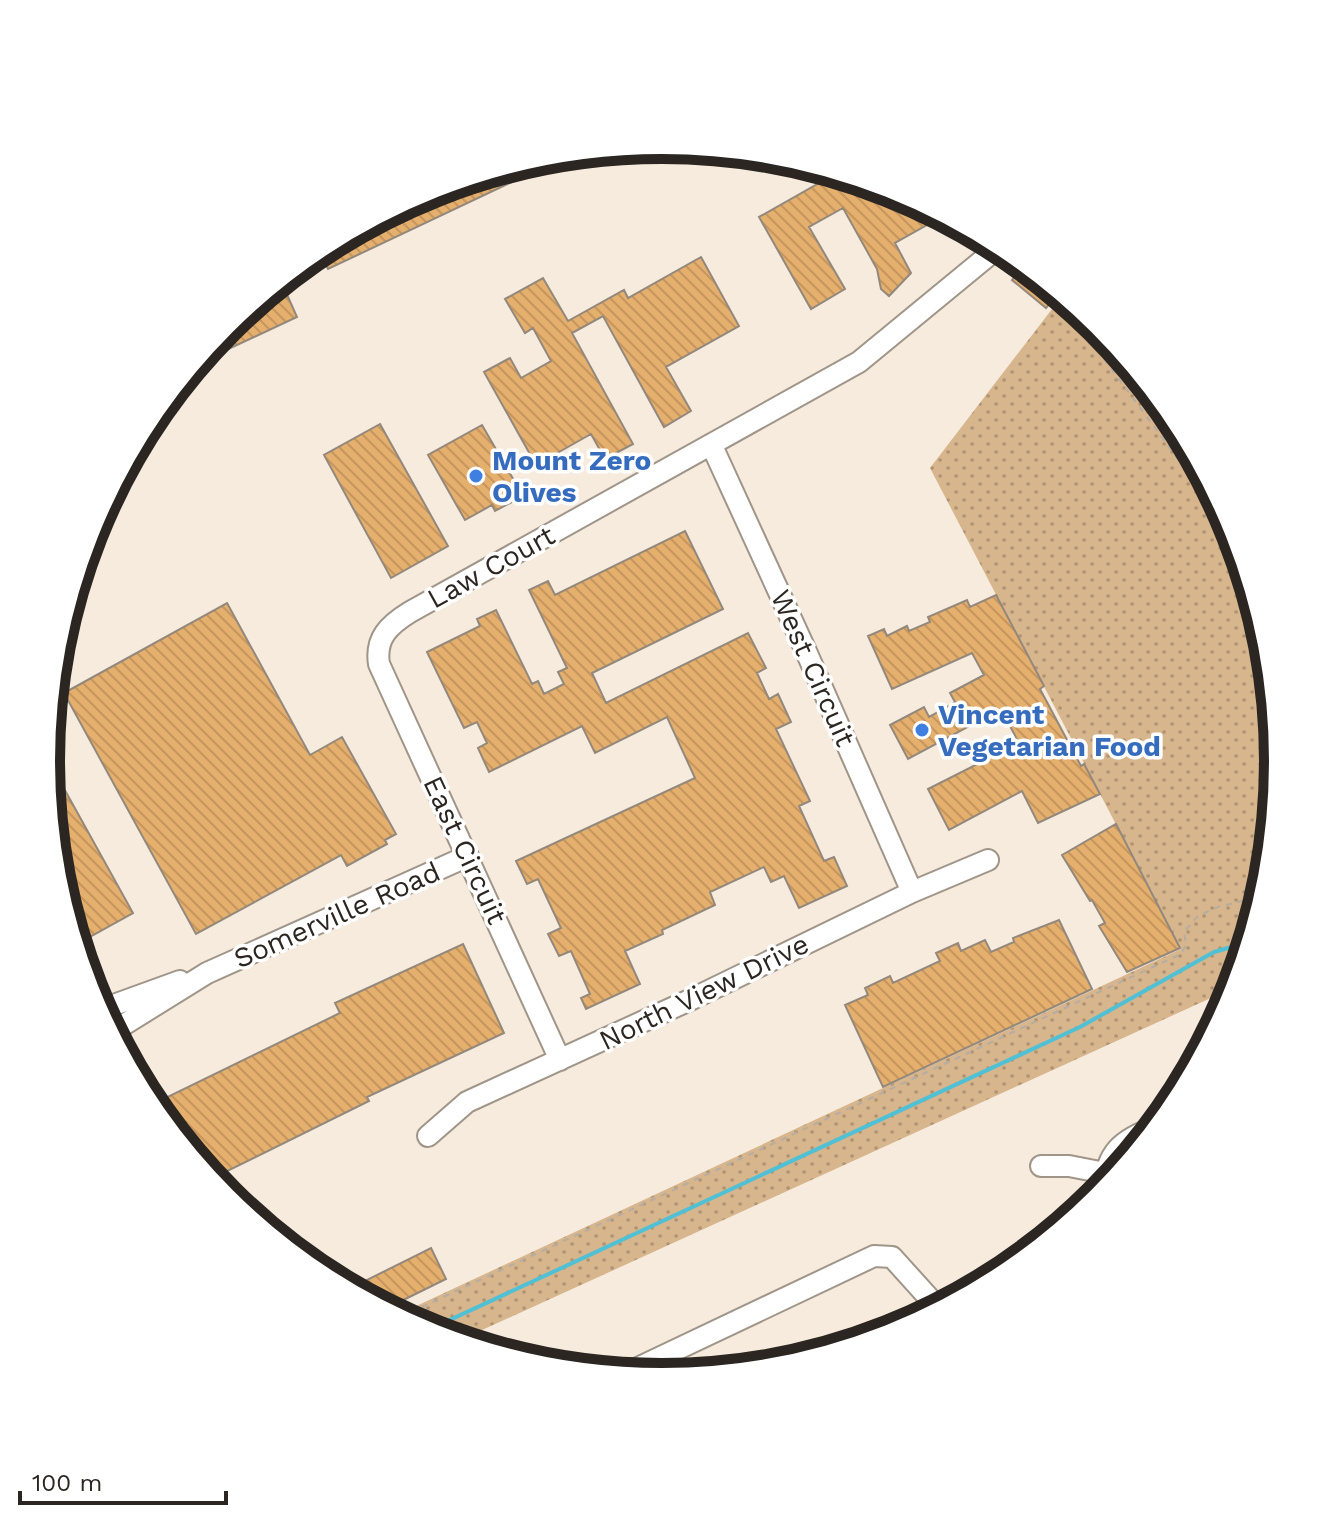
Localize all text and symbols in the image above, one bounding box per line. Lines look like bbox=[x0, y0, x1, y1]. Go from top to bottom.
place label: Mount Zero Olives bbox=[492, 444, 651, 509]
marker: Mount Zero Olives bbox=[467, 467, 485, 485]
street label: Law Court bbox=[422, 518, 561, 615]
street label: West Circuit bbox=[764, 585, 862, 752]
place label: Vincent Vegetarian Food bbox=[938, 698, 1161, 763]
marker: Vincent Vegetarian Food bbox=[913, 721, 931, 739]
street label: East Circuit bbox=[416, 771, 514, 929]
street label: Somerville Road bbox=[229, 855, 445, 975]
street label: North View Drive bbox=[594, 927, 814, 1057]
scale bar bbox=[20, 1455, 226, 1505]
text: 100 m bbox=[32, 1469, 102, 1497]

